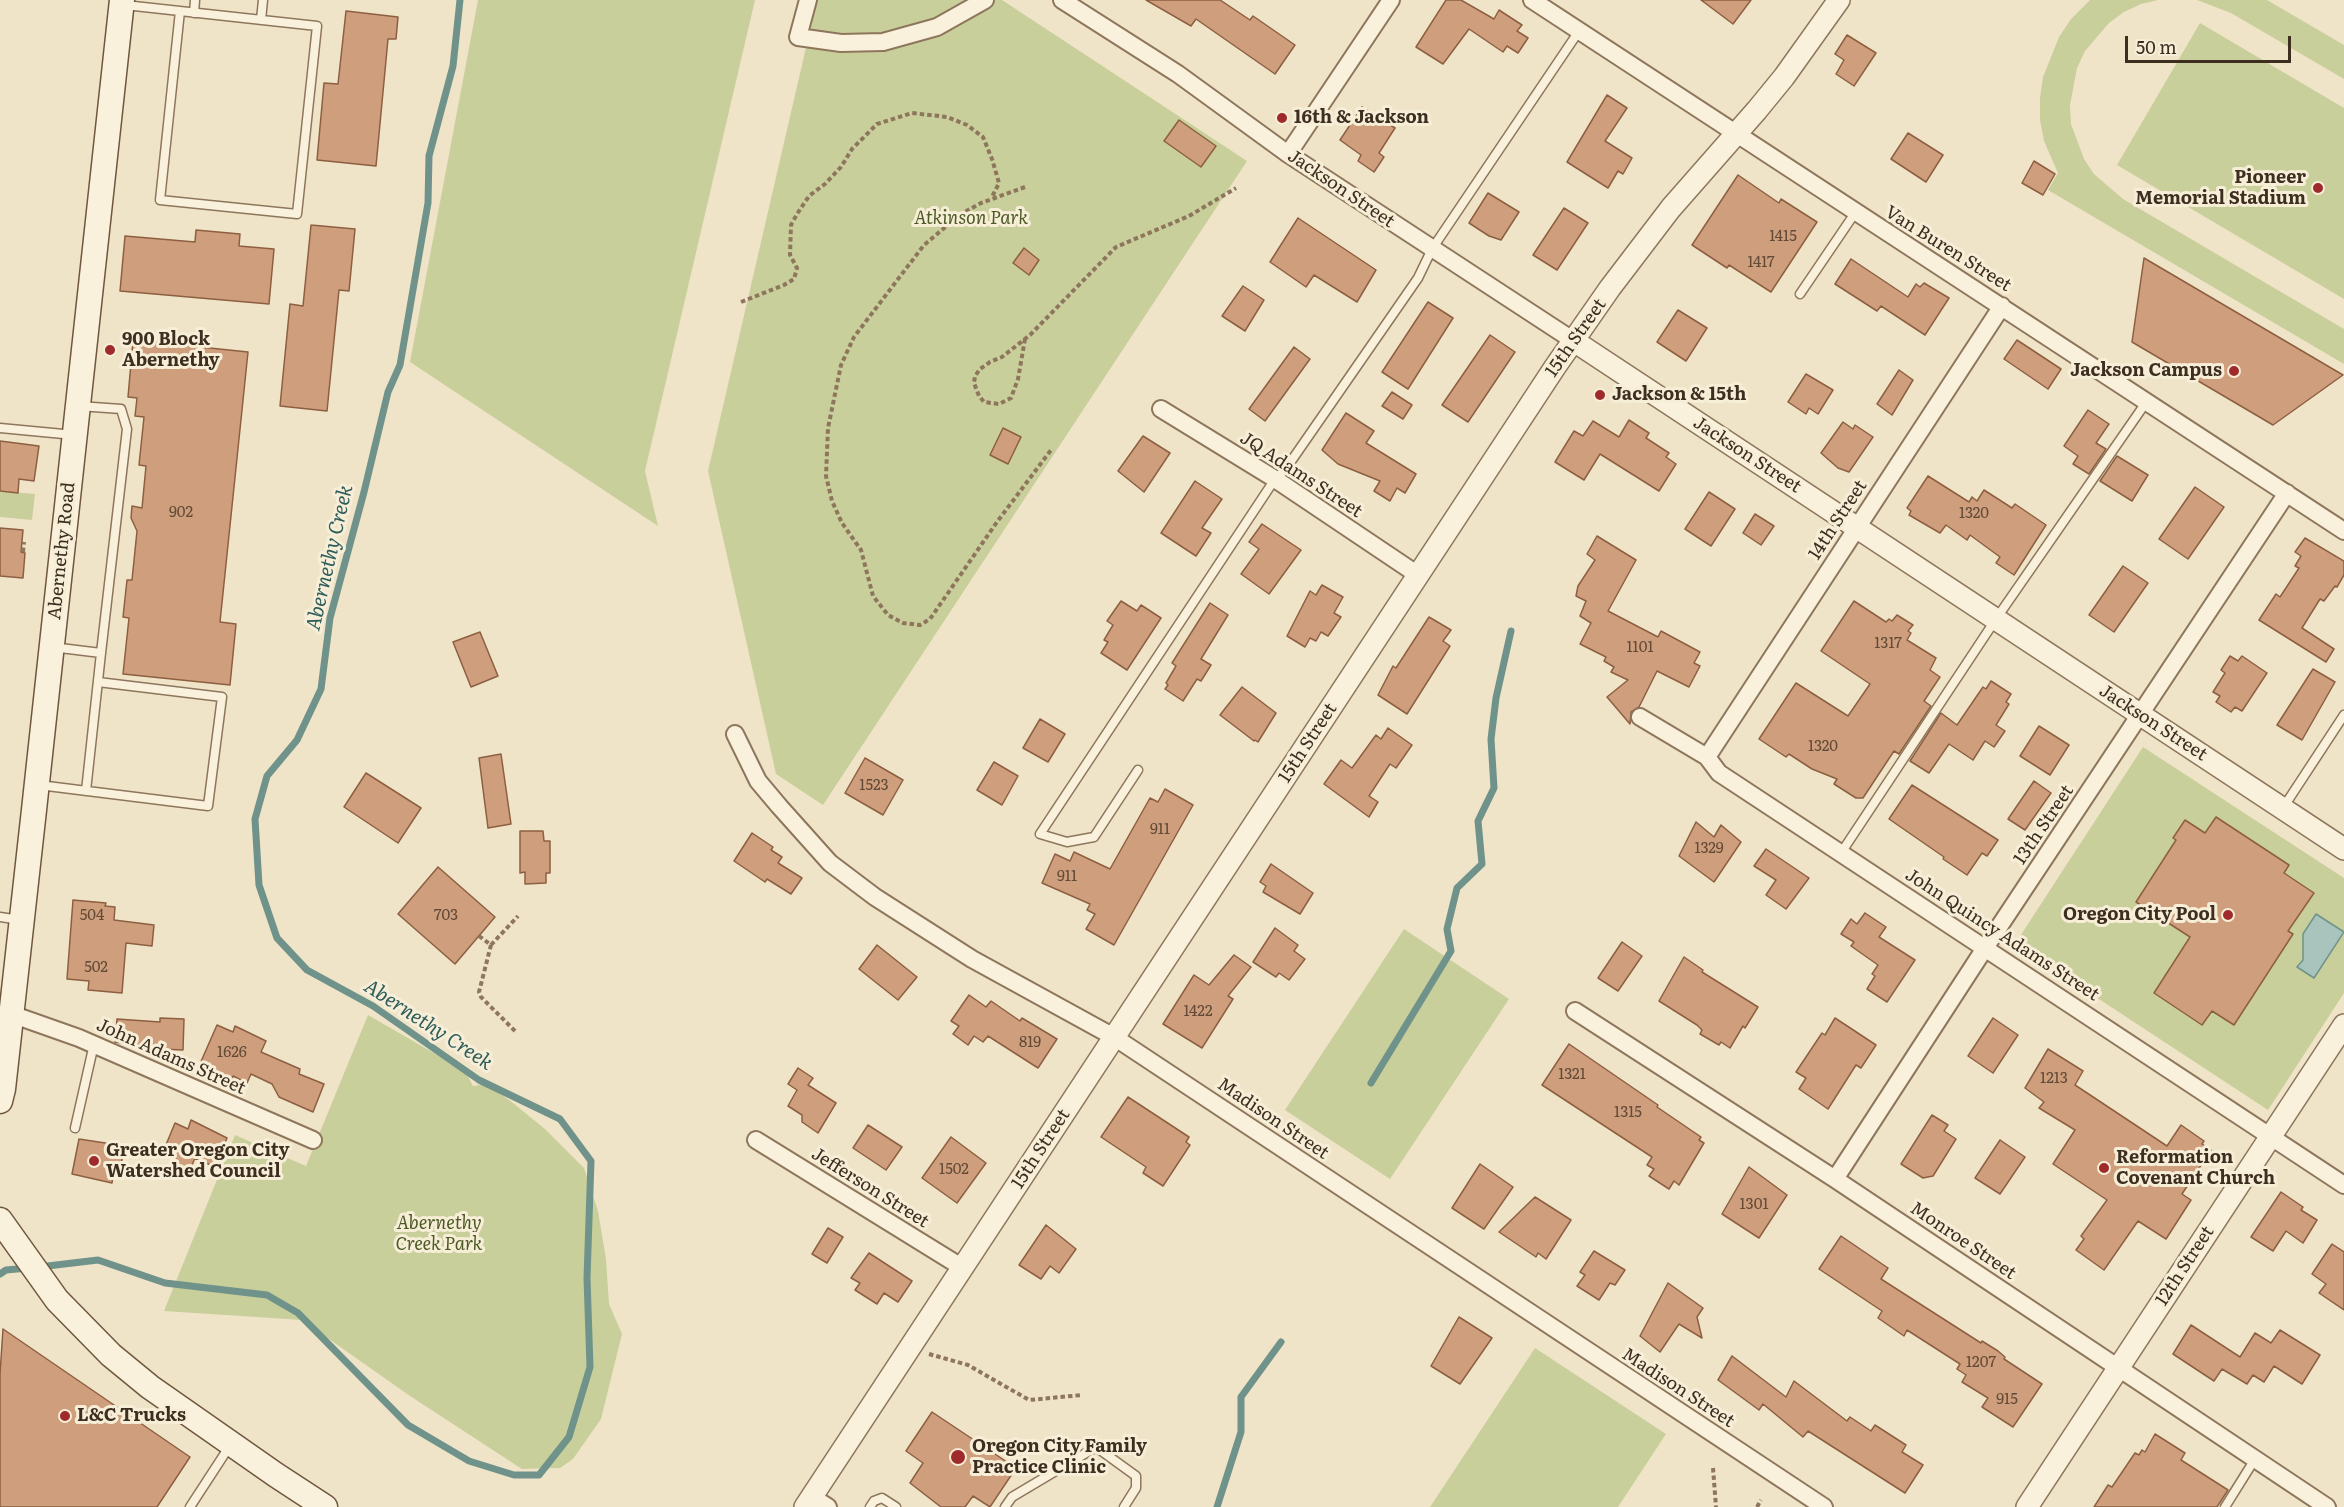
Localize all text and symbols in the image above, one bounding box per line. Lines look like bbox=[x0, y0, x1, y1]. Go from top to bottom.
scale bar bbox=[2128, 24, 2294, 62]
text: 50 m bbox=[2136, 33, 2177, 60]
place label: 16th & Jackson bbox=[1294, 107, 1429, 129]
marker: 16th & Jackson bbox=[1275, 111, 1289, 125]
street label: Jackson Street bbox=[1283, 145, 1399, 233]
place label: Pioneer Memorial Stadium bbox=[2135, 167, 2306, 210]
marker: Pioneer Memorial Stadium bbox=[2311, 181, 2325, 195]
street label: Van Buren Street bbox=[1881, 201, 2015, 297]
park label: Atkinson Park bbox=[914, 208, 1028, 230]
house number: 1415 bbox=[1769, 228, 1797, 246]
house number: 1417 bbox=[1747, 254, 1775, 272]
street label: 15th Street bbox=[1541, 295, 1611, 381]
place label: 900 Block Abernethy bbox=[122, 329, 220, 372]
marker: 900 Block Abernethy bbox=[103, 343, 117, 357]
place label: Jackson Campus bbox=[2070, 360, 2222, 382]
marker: Jackson Campus bbox=[2227, 364, 2241, 378]
place label: Jackson & 15th bbox=[1612, 384, 1746, 406]
marker: Jackson & 15th bbox=[1593, 388, 1607, 402]
street label: Jackson Street bbox=[1689, 412, 1805, 498]
street label: JQ Adams Street bbox=[1236, 427, 1366, 523]
street label: 14th Street bbox=[1804, 476, 1872, 564]
street label: Abernethy Road bbox=[44, 481, 80, 621]
water label: Abernethy Creek bbox=[302, 483, 358, 633]
house number: 902 bbox=[169, 504, 193, 522]
house number: 1320 bbox=[1959, 505, 1989, 523]
house number: 1317 bbox=[1874, 635, 1902, 653]
house number: 1101 bbox=[1627, 639, 1653, 657]
street label: Jackson Street bbox=[2095, 680, 2211, 766]
street label: 15th Street bbox=[1274, 699, 1342, 787]
house number: 1320 bbox=[1808, 738, 1838, 756]
house number: 1523 bbox=[859, 777, 889, 795]
street label: 13th Street bbox=[2010, 781, 2078, 869]
house number: 911 bbox=[1150, 821, 1170, 839]
house number: 1329 bbox=[1694, 840, 1724, 858]
street label: John Quincy Adams Street bbox=[1901, 864, 2103, 1006]
house number: 911 bbox=[1057, 868, 1077, 886]
place label: Oregon City Pool bbox=[2063, 904, 2216, 926]
house number: 504 bbox=[80, 907, 104, 925]
house number: 703 bbox=[434, 907, 458, 925]
marker: Oregon City Pool bbox=[2221, 908, 2235, 922]
house number: 502 bbox=[84, 959, 108, 977]
water label: Abernethy Creek bbox=[359, 974, 497, 1076]
house number: 1422 bbox=[1184, 1003, 1212, 1021]
street label: John Adams Street bbox=[93, 1014, 249, 1100]
house number: 819 bbox=[1019, 1034, 1041, 1052]
house number: 1626 bbox=[217, 1044, 247, 1062]
house number: 1321 bbox=[1558, 1066, 1586, 1084]
house number: 1213 bbox=[2040, 1070, 2068, 1088]
street label: Madison Street bbox=[1213, 1074, 1333, 1164]
house number: 1315 bbox=[1614, 1104, 1642, 1122]
street label: 15th Street bbox=[1007, 1105, 1075, 1193]
place label: Greater Oregon City Watershed Council bbox=[106, 1140, 289, 1182]
street label: Jefferson Street bbox=[807, 1143, 933, 1233]
place label: Reformation Covenant Church bbox=[2116, 1147, 2275, 1190]
marker: Greater Oregon City Watershed Council bbox=[87, 1154, 101, 1168]
house number: 1502 bbox=[939, 1161, 969, 1179]
marker: Reformation Covenant Church bbox=[2097, 1161, 2111, 1175]
house number: 1301 bbox=[1739, 1196, 1769, 1214]
street label: Monroe Street bbox=[1906, 1198, 2020, 1284]
park label: Abernethy Creek Park bbox=[396, 1213, 482, 1256]
street label: 12th Street bbox=[2151, 1222, 2219, 1310]
street label: Madison Street bbox=[1618, 1344, 1738, 1432]
house number: 1207 bbox=[1966, 1354, 1996, 1372]
house number: 915 bbox=[1996, 1391, 2018, 1409]
place label: L&C Trucks bbox=[77, 1405, 186, 1427]
marker: L&C Trucks bbox=[58, 1409, 72, 1423]
place label: Oregon City Family Practice Clinic bbox=[972, 1436, 1147, 1478]
marker: Oregon City Family Practice Clinic bbox=[949, 1448, 967, 1466]

